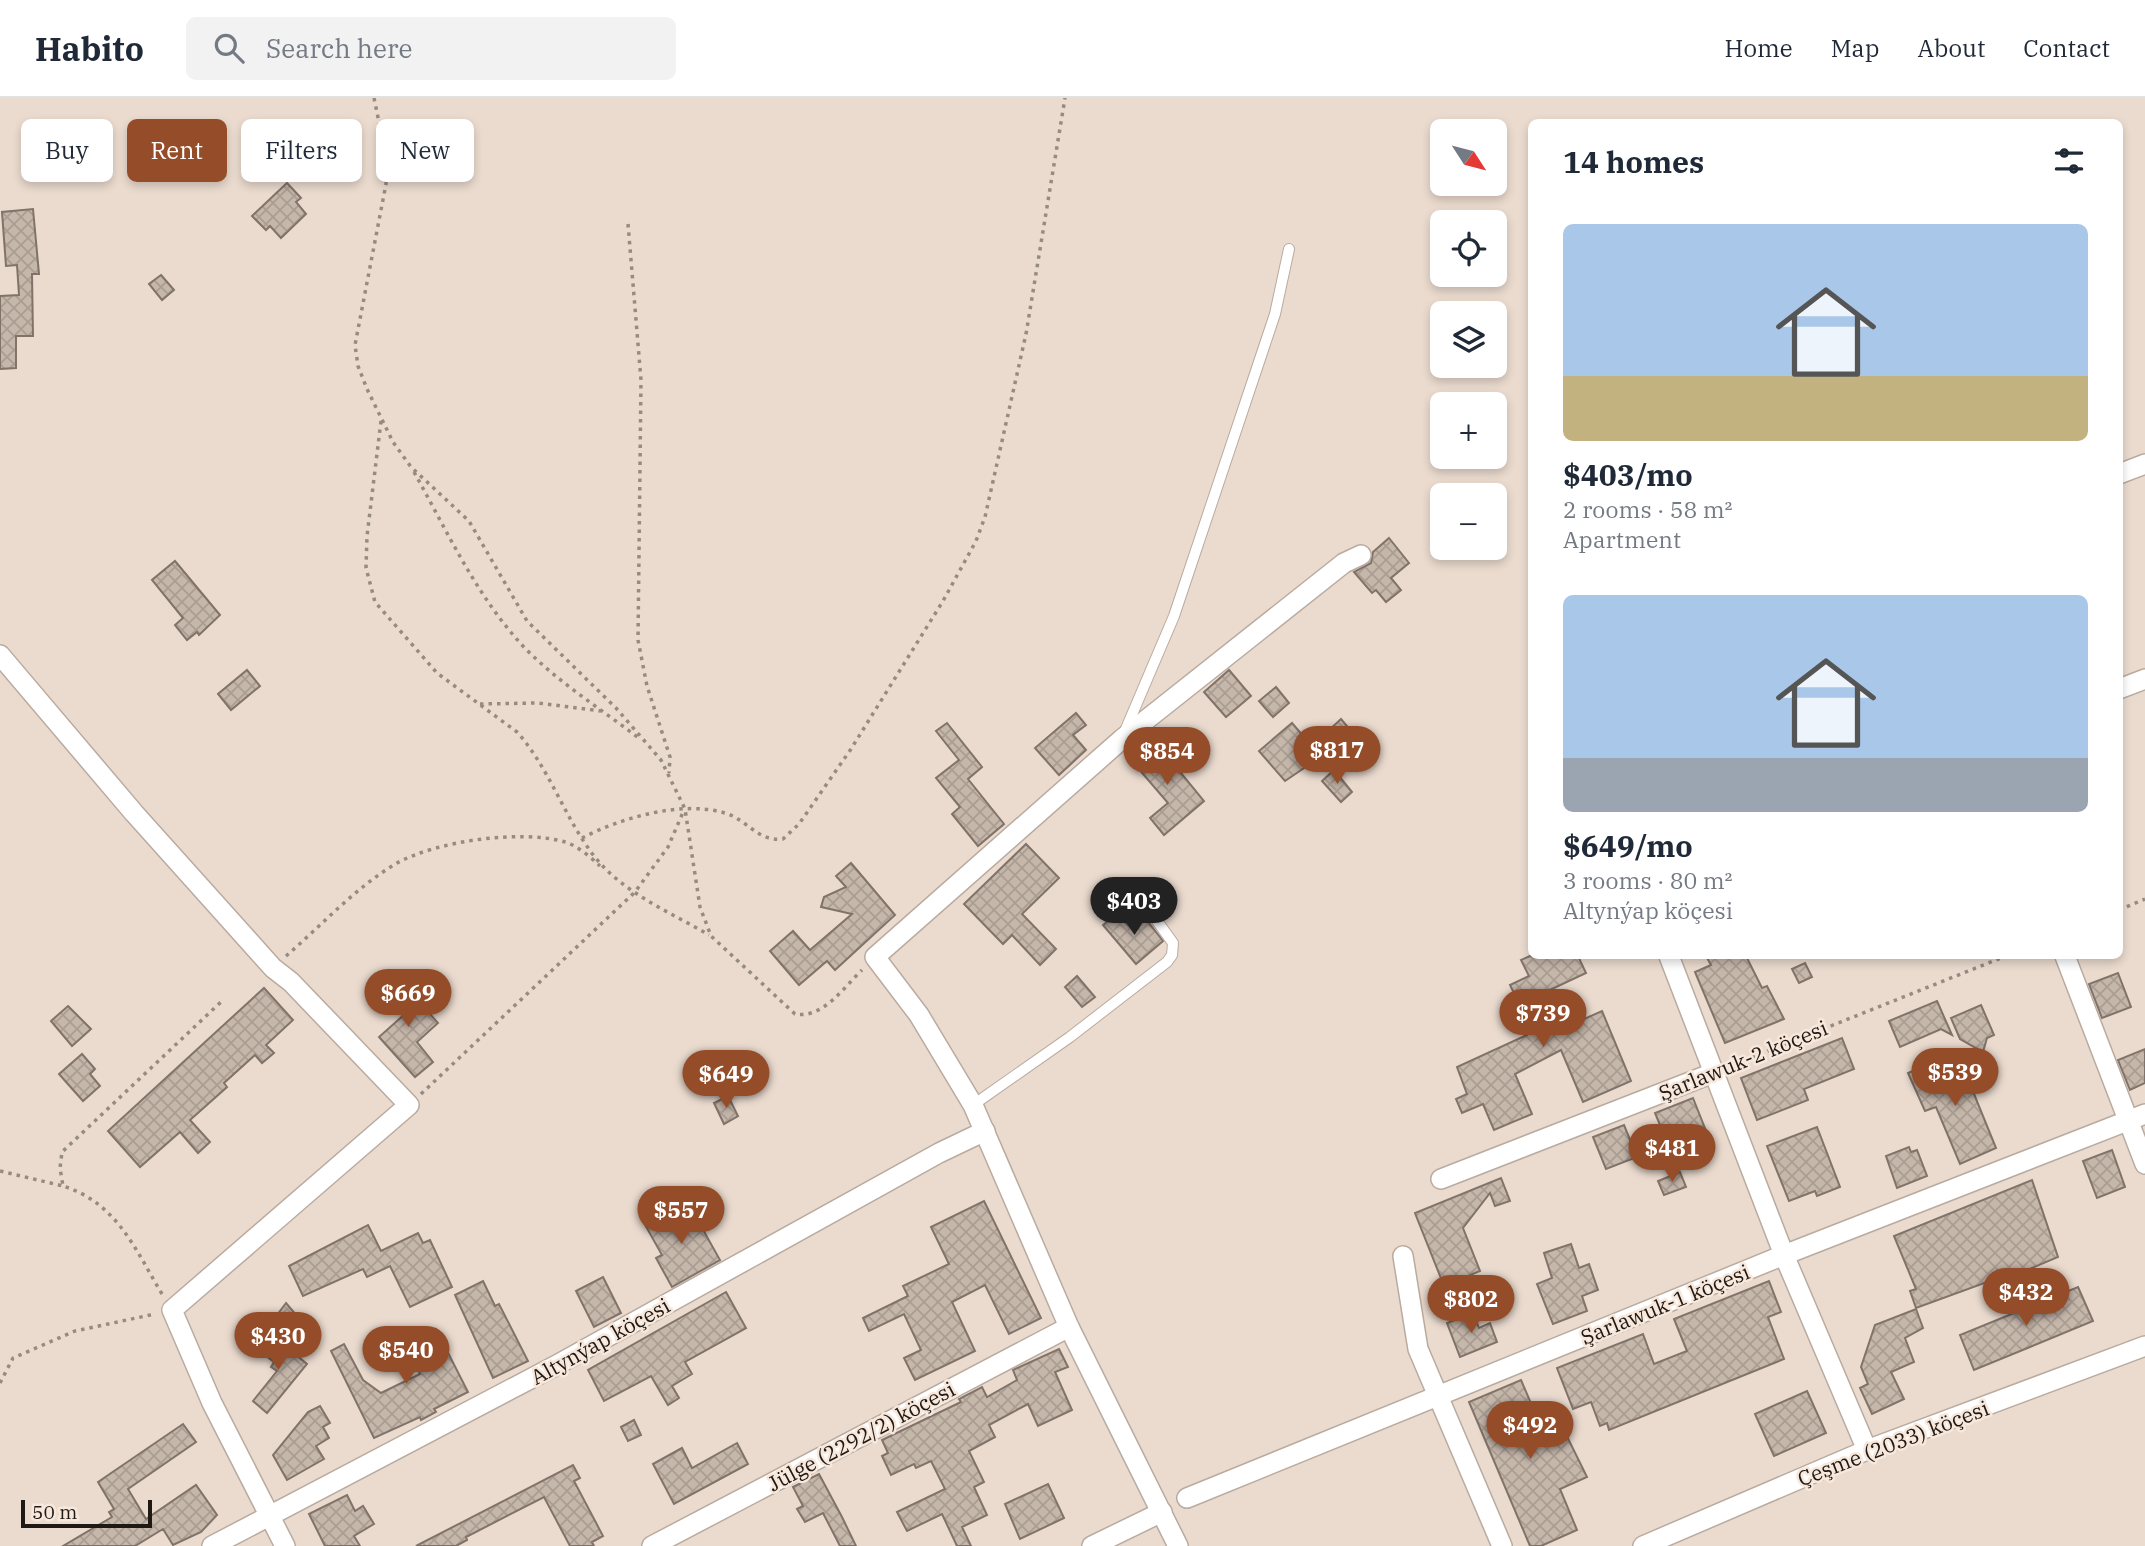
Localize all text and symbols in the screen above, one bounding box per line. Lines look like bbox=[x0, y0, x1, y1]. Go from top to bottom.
search box bbox=[186, 17, 676, 80]
text: Habito bbox=[35, 27, 144, 70]
icon: search bbox=[210, 29, 248, 67]
text: Search here bbox=[266, 31, 412, 65]
text: Home bbox=[1725, 32, 1793, 64]
text: Map bbox=[1831, 32, 1879, 64]
text: About bbox=[1917, 32, 1985, 64]
text: Contact bbox=[2023, 32, 2110, 64]
chip: Buy bbox=[21, 119, 113, 182]
chip: Rent bbox=[127, 119, 227, 182]
chip: Filters bbox=[241, 119, 362, 182]
chip: New bbox=[376, 119, 474, 182]
north arrow bbox=[1430, 119, 1507, 196]
map controls bbox=[1430, 119, 1507, 560]
text: 14 homes bbox=[1563, 142, 1704, 181]
icon: filters bbox=[2050, 142, 2088, 180]
button: locate bbox=[1430, 210, 1507, 287]
icon: home bbox=[1763, 269, 1889, 395]
button: layers bbox=[1430, 301, 1507, 378]
button: + bbox=[1430, 392, 1507, 469]
text: $403/mo bbox=[1563, 455, 1693, 494]
button: − bbox=[1430, 483, 1507, 560]
text: 2 rooms · 58 m² bbox=[1563, 494, 1733, 524]
text: Apartment bbox=[1563, 524, 1681, 554]
icon: home bbox=[1763, 640, 1889, 766]
pin: $817 bbox=[1296, 726, 1378, 786]
pin: $854 bbox=[1126, 728, 1208, 787]
text: $817 bbox=[1309, 734, 1365, 764]
text: $854 bbox=[1139, 735, 1195, 765]
text: $649/mo bbox=[1563, 826, 1693, 865]
text: 3 rooms · 80 m² bbox=[1563, 865, 1733, 895]
pin: $403 bbox=[1093, 878, 1175, 937]
text: $403 bbox=[1106, 885, 1162, 915]
text: Altynýap köçesi bbox=[1563, 895, 1733, 925]
pin: $669 bbox=[367, 970, 449, 1029]
text: $669 bbox=[380, 977, 436, 1007]
pin: $739 bbox=[1502, 990, 1584, 1049]
text: $739 bbox=[1515, 997, 1571, 1027]
street label: Şarlawuk-2 köçesi bbox=[1654, 1013, 1832, 1107]
pin: $539 bbox=[1914, 1048, 1996, 1108]
pin: $649 bbox=[685, 1051, 767, 1110]
text: $539 bbox=[1927, 1056, 1983, 1086]
text: $649 bbox=[698, 1058, 754, 1088]
pin: $481 bbox=[1631, 1124, 1713, 1184]
text: $481 bbox=[1644, 1132, 1700, 1162]
pin: $557 bbox=[640, 1186, 722, 1246]
text: $557 bbox=[653, 1194, 709, 1224]
street label: Şarlawuk-1 köçesi bbox=[1576, 1257, 1754, 1351]
pin: $432 bbox=[1985, 1268, 2067, 1328]
pin: $802 bbox=[1430, 1276, 1512, 1335]
text: $432 bbox=[1998, 1276, 2054, 1306]
text: $802 bbox=[1443, 1283, 1499, 1313]
street label: Altynýap köçesi bbox=[525, 1291, 675, 1391]
pin: $430 bbox=[237, 1312, 319, 1372]
text: $430 bbox=[250, 1320, 306, 1350]
pin: $540 bbox=[365, 1326, 447, 1386]
text: $540 bbox=[378, 1334, 434, 1364]
street label: Jülge (2292/2) köçesi bbox=[762, 1375, 960, 1497]
street label: Çeşme (2033) köçesi bbox=[1793, 1394, 1993, 1492]
pin: $492 bbox=[1489, 1402, 1571, 1461]
text: $492 bbox=[1502, 1409, 1558, 1439]
scale bar bbox=[21, 1497, 152, 1529]
text: 50 m bbox=[32, 1500, 77, 1524]

